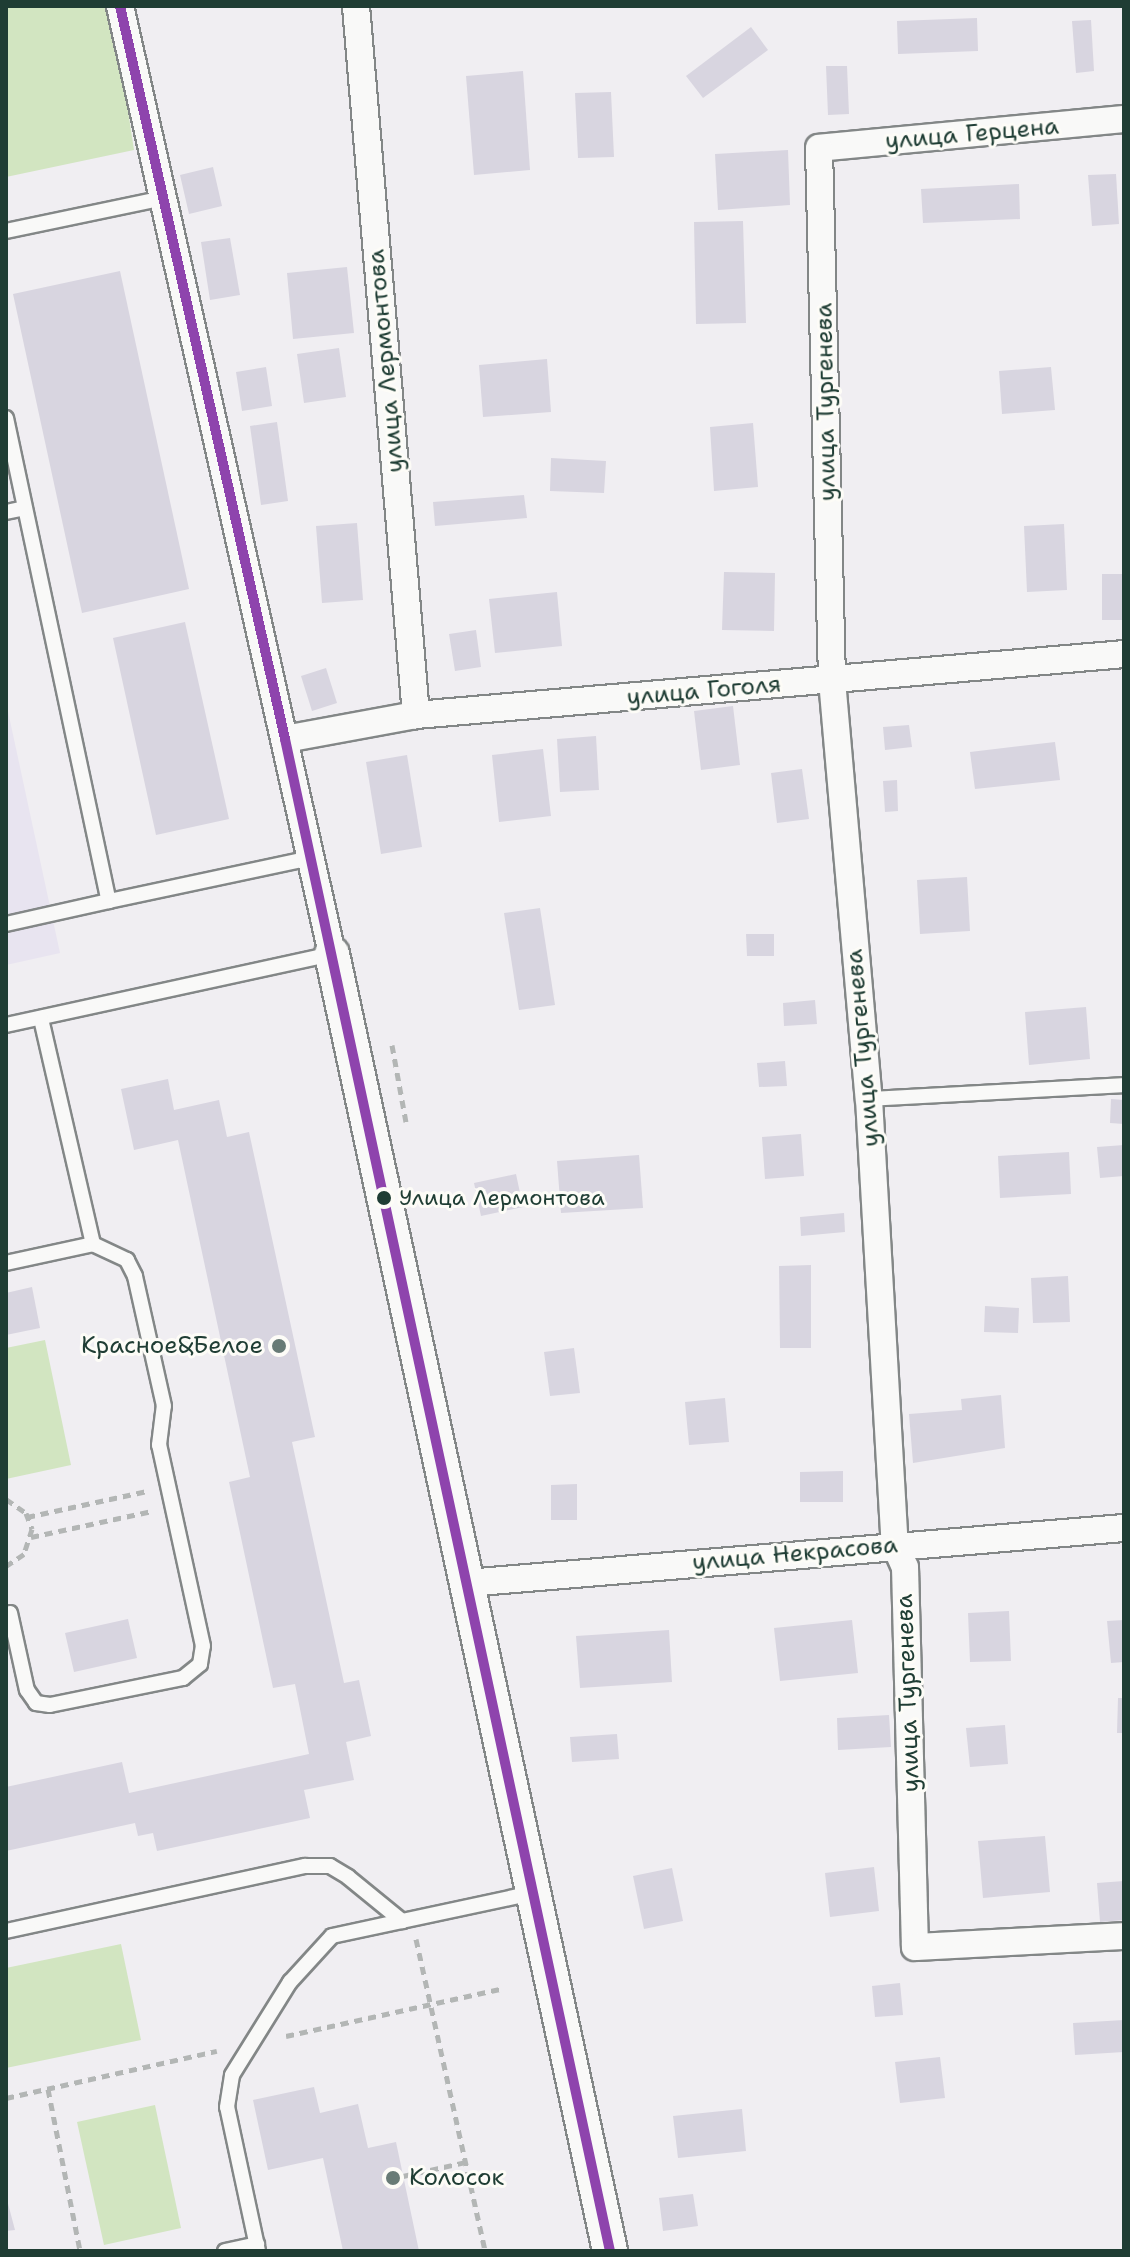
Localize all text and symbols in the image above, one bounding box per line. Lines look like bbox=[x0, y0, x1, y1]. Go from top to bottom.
street label: улица Герцена bbox=[884, 112, 1060, 156]
street label: улица Лермонтова bbox=[362, 248, 410, 474]
street label: улица Тургенева bbox=[810, 303, 842, 501]
street label: улица Гоголя bbox=[626, 670, 782, 712]
street label: улица Тургенева bbox=[840, 948, 886, 1148]
place label: Улица Лермонтова bbox=[399, 1185, 605, 1211]
marker: Улица Лермонтова bbox=[376, 1190, 392, 1206]
place label: Красное&Белое bbox=[81, 1332, 263, 1360]
marker: Красное&Белое bbox=[270, 1337, 288, 1355]
street label: улица Некрасова bbox=[691, 1531, 899, 1577]
street label: улица Тургенева bbox=[890, 1593, 926, 1793]
place label: Колосок bbox=[409, 2164, 504, 2192]
marker: Колосок bbox=[384, 2169, 402, 2187]

